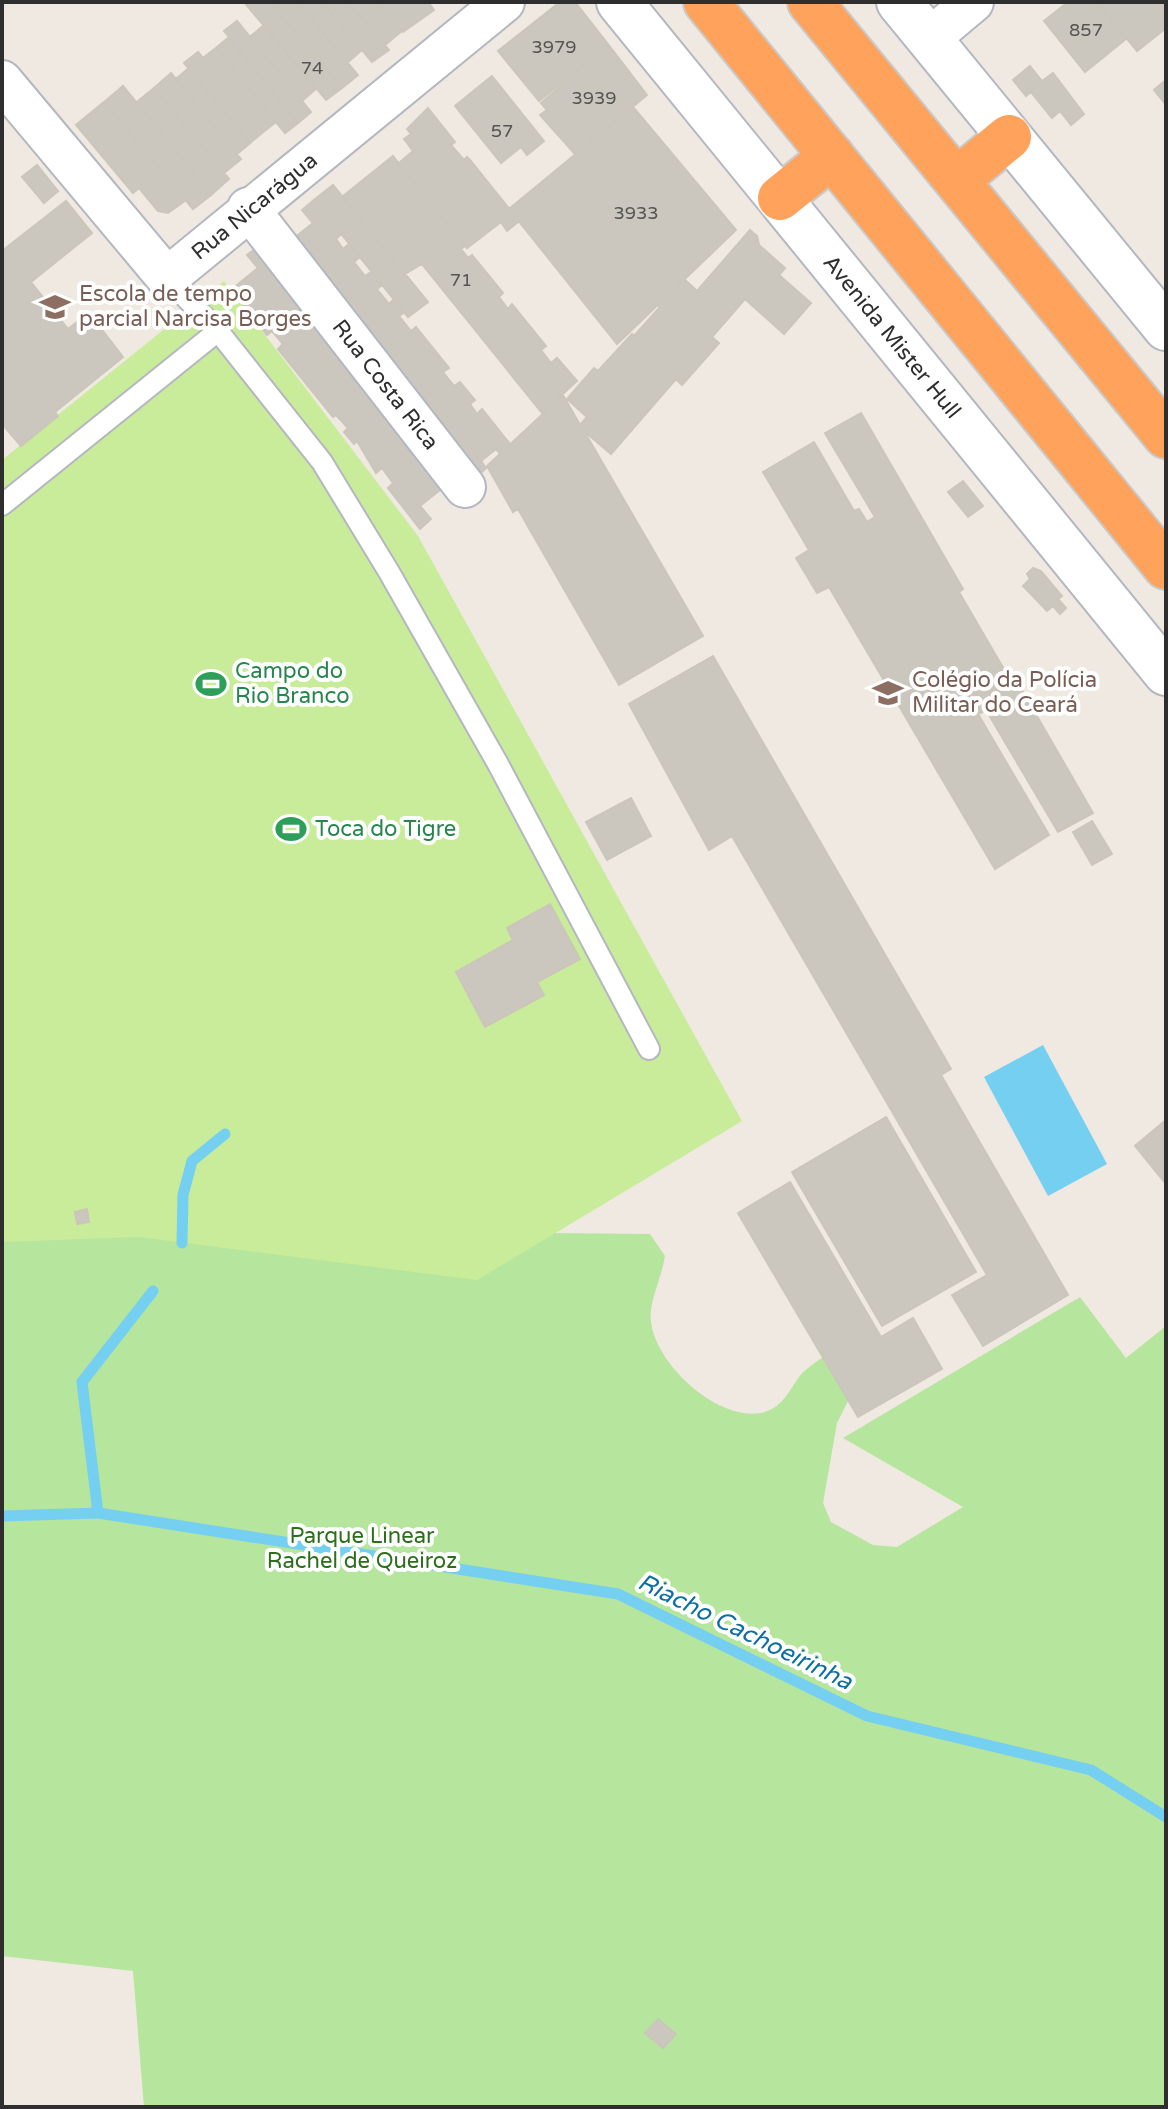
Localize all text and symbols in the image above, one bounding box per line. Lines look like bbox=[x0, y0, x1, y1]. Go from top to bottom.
house number: 857 bbox=[1069, 19, 1103, 41]
house number: 3979 bbox=[531, 36, 577, 58]
house number: 74 bbox=[301, 57, 323, 79]
house number: 3939 bbox=[571, 87, 617, 109]
house number: 57 bbox=[491, 120, 513, 142]
street label: Rua Nicarágua bbox=[186, 147, 323, 265]
house number: 3933 bbox=[613, 202, 659, 224]
street label: Avenida Mister Hull bbox=[818, 250, 966, 424]
house number: 71 bbox=[450, 269, 472, 291]
place label: Escola de tempo parcial Narcisa Borges bbox=[79, 281, 312, 332]
school or university icon: Escola de tempo parcial Narcisa Borges bbox=[38, 290, 72, 324]
street label: Rua Costa Rica bbox=[327, 315, 444, 455]
place label: Campo do Rio Branco bbox=[235, 658, 350, 709]
sports icon: Campo do Rio Branco bbox=[194, 667, 228, 701]
place label: Colégio da Polícia Militar do Ceará bbox=[912, 667, 1097, 718]
school or university icon: Colégio da Polícia Militar do Ceará bbox=[871, 676, 905, 710]
sports icon: Toca do Tigre bbox=[274, 812, 308, 846]
place label: Toca do Tigre bbox=[315, 816, 456, 842]
park label: Parque Linear Rachel de Queiroz bbox=[267, 1523, 457, 1574]
water label: Riacho Cachoeirinha bbox=[633, 1568, 857, 1697]

